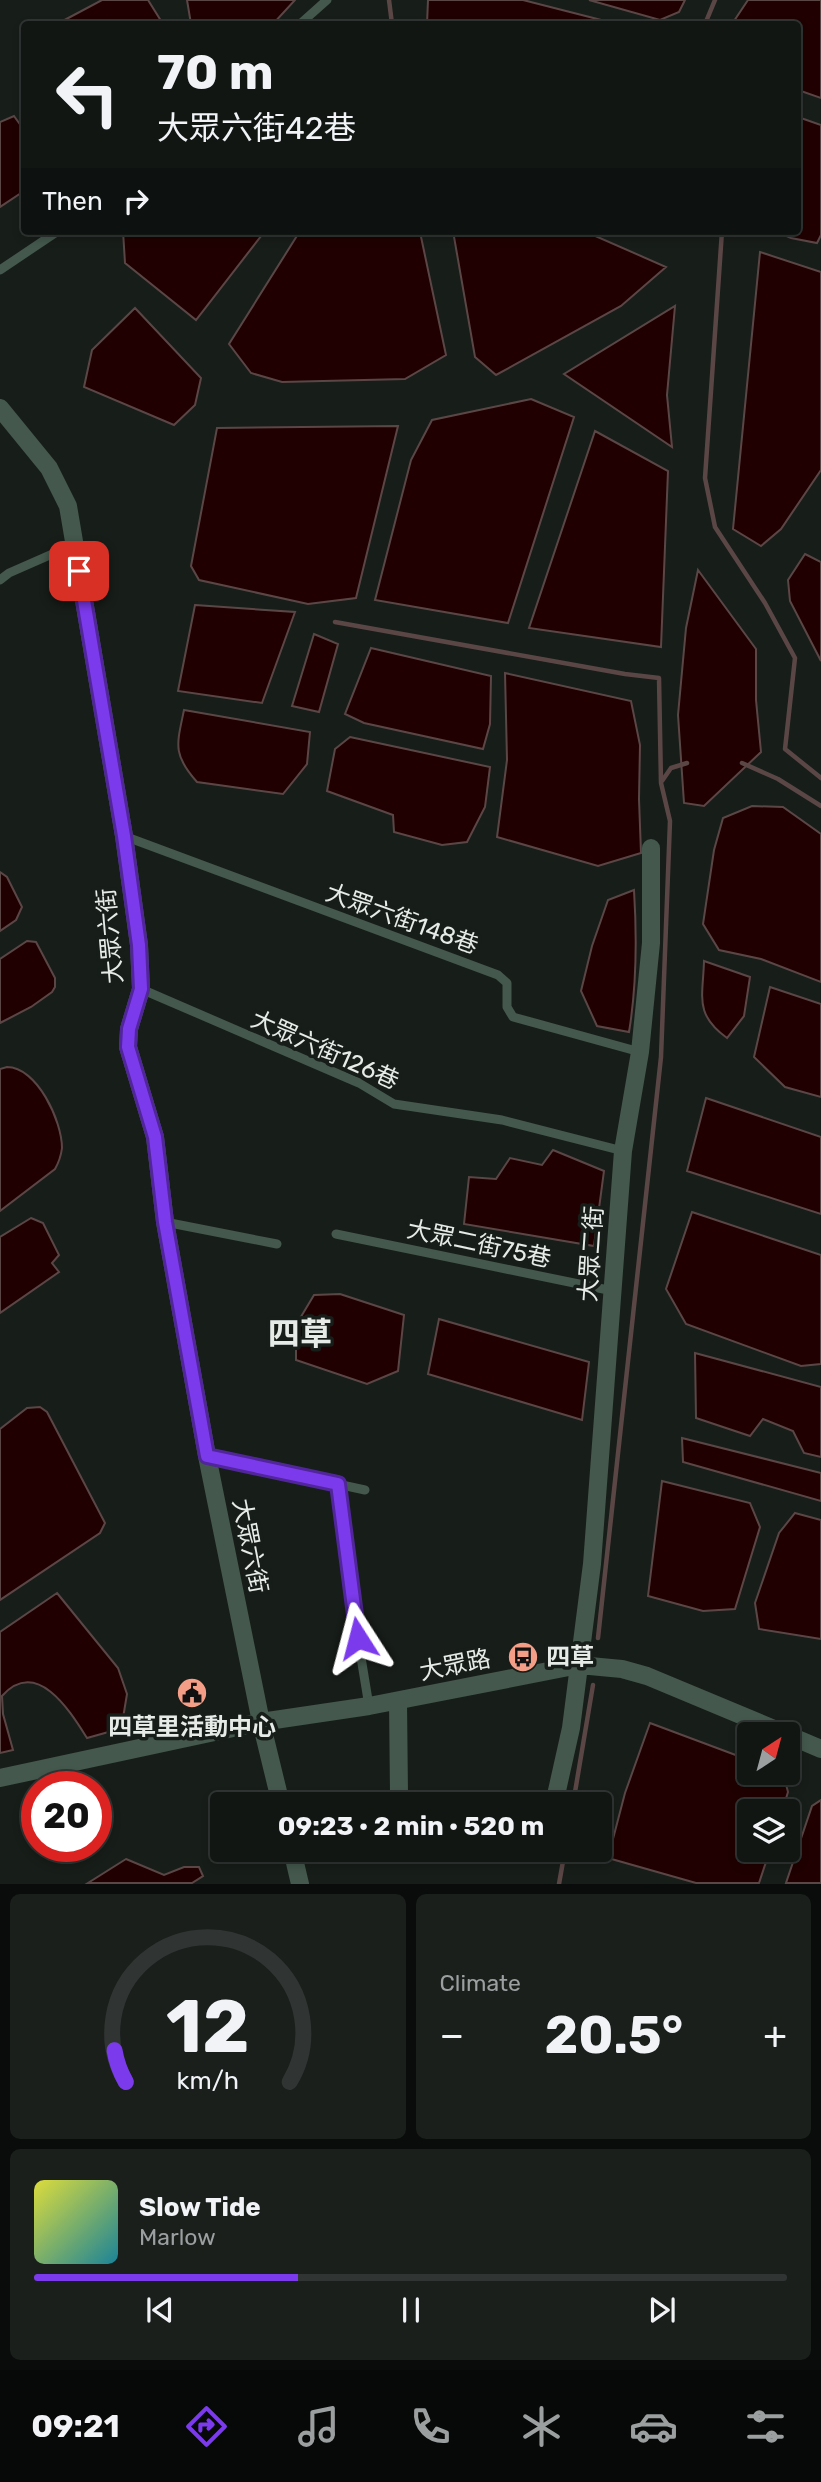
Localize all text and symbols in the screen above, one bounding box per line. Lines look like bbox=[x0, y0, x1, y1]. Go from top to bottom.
text: 70 m bbox=[157, 43, 274, 101]
icon: left bbox=[42, 49, 133, 140]
text: 大眾六街42巷 bbox=[157, 109, 356, 147]
icon: right bbox=[117, 182, 155, 220]
text: Then bbox=[42, 186, 103, 217]
pin bbox=[49, 541, 109, 601]
icon: arrive bbox=[60, 552, 98, 590]
street label: 大眾六街148巷 bbox=[322, 878, 482, 960]
street label: 大眾六街 bbox=[92, 887, 128, 985]
street label: 大眾六街126巷 bbox=[247, 1005, 403, 1095]
street label: 大眾二街 bbox=[574, 1205, 608, 1303]
street label: 大眾二街75巷 bbox=[404, 1215, 554, 1273]
district label: 四草 bbox=[268, 1315, 332, 1353]
street label: 大眾六街 bbox=[227, 1496, 273, 1596]
position arrow bbox=[321, 1601, 395, 1675]
bus stop icon: 四草 bbox=[506, 1640, 540, 1674]
place label: 四草 bbox=[546, 1643, 594, 1671]
street label: 大眾路 bbox=[417, 1644, 493, 1686]
public building icon: 四草里活動中心 bbox=[175, 1676, 209, 1710]
place label: 四草里活動中心 bbox=[108, 1713, 276, 1741]
north arrow bbox=[737, 1722, 800, 1785]
map controls bbox=[737, 1722, 800, 1862]
speed limit sign: 20 bbox=[21, 1771, 112, 1862]
button: layers bbox=[737, 1799, 800, 1862]
text: 09:23 · 2 min · 520 m bbox=[278, 1811, 544, 1842]
text: Climate bbox=[440, 1969, 521, 1997]
text: 12 bbox=[166, 1985, 250, 2071]
text: 20.5° bbox=[545, 2004, 683, 2066]
text: − bbox=[440, 2012, 464, 2058]
text: + bbox=[763, 2012, 787, 2058]
text: km/h bbox=[177, 2066, 239, 2095]
text: Slow Tide bbox=[139, 2192, 261, 2223]
text: Marlow bbox=[139, 2223, 216, 2251]
icon: previous bbox=[141, 2291, 179, 2329]
icon: pause bbox=[392, 2291, 430, 2329]
icon: next bbox=[643, 2291, 681, 2329]
icon: directions bbox=[182, 2402, 231, 2451]
icon: music bbox=[294, 2402, 343, 2451]
icon: phone bbox=[406, 2402, 455, 2451]
icon: climate bbox=[517, 2402, 566, 2451]
icon: car bbox=[629, 2402, 678, 2451]
icon: filters bbox=[741, 2402, 790, 2451]
text: 09:21 bbox=[31, 2407, 120, 2445]

